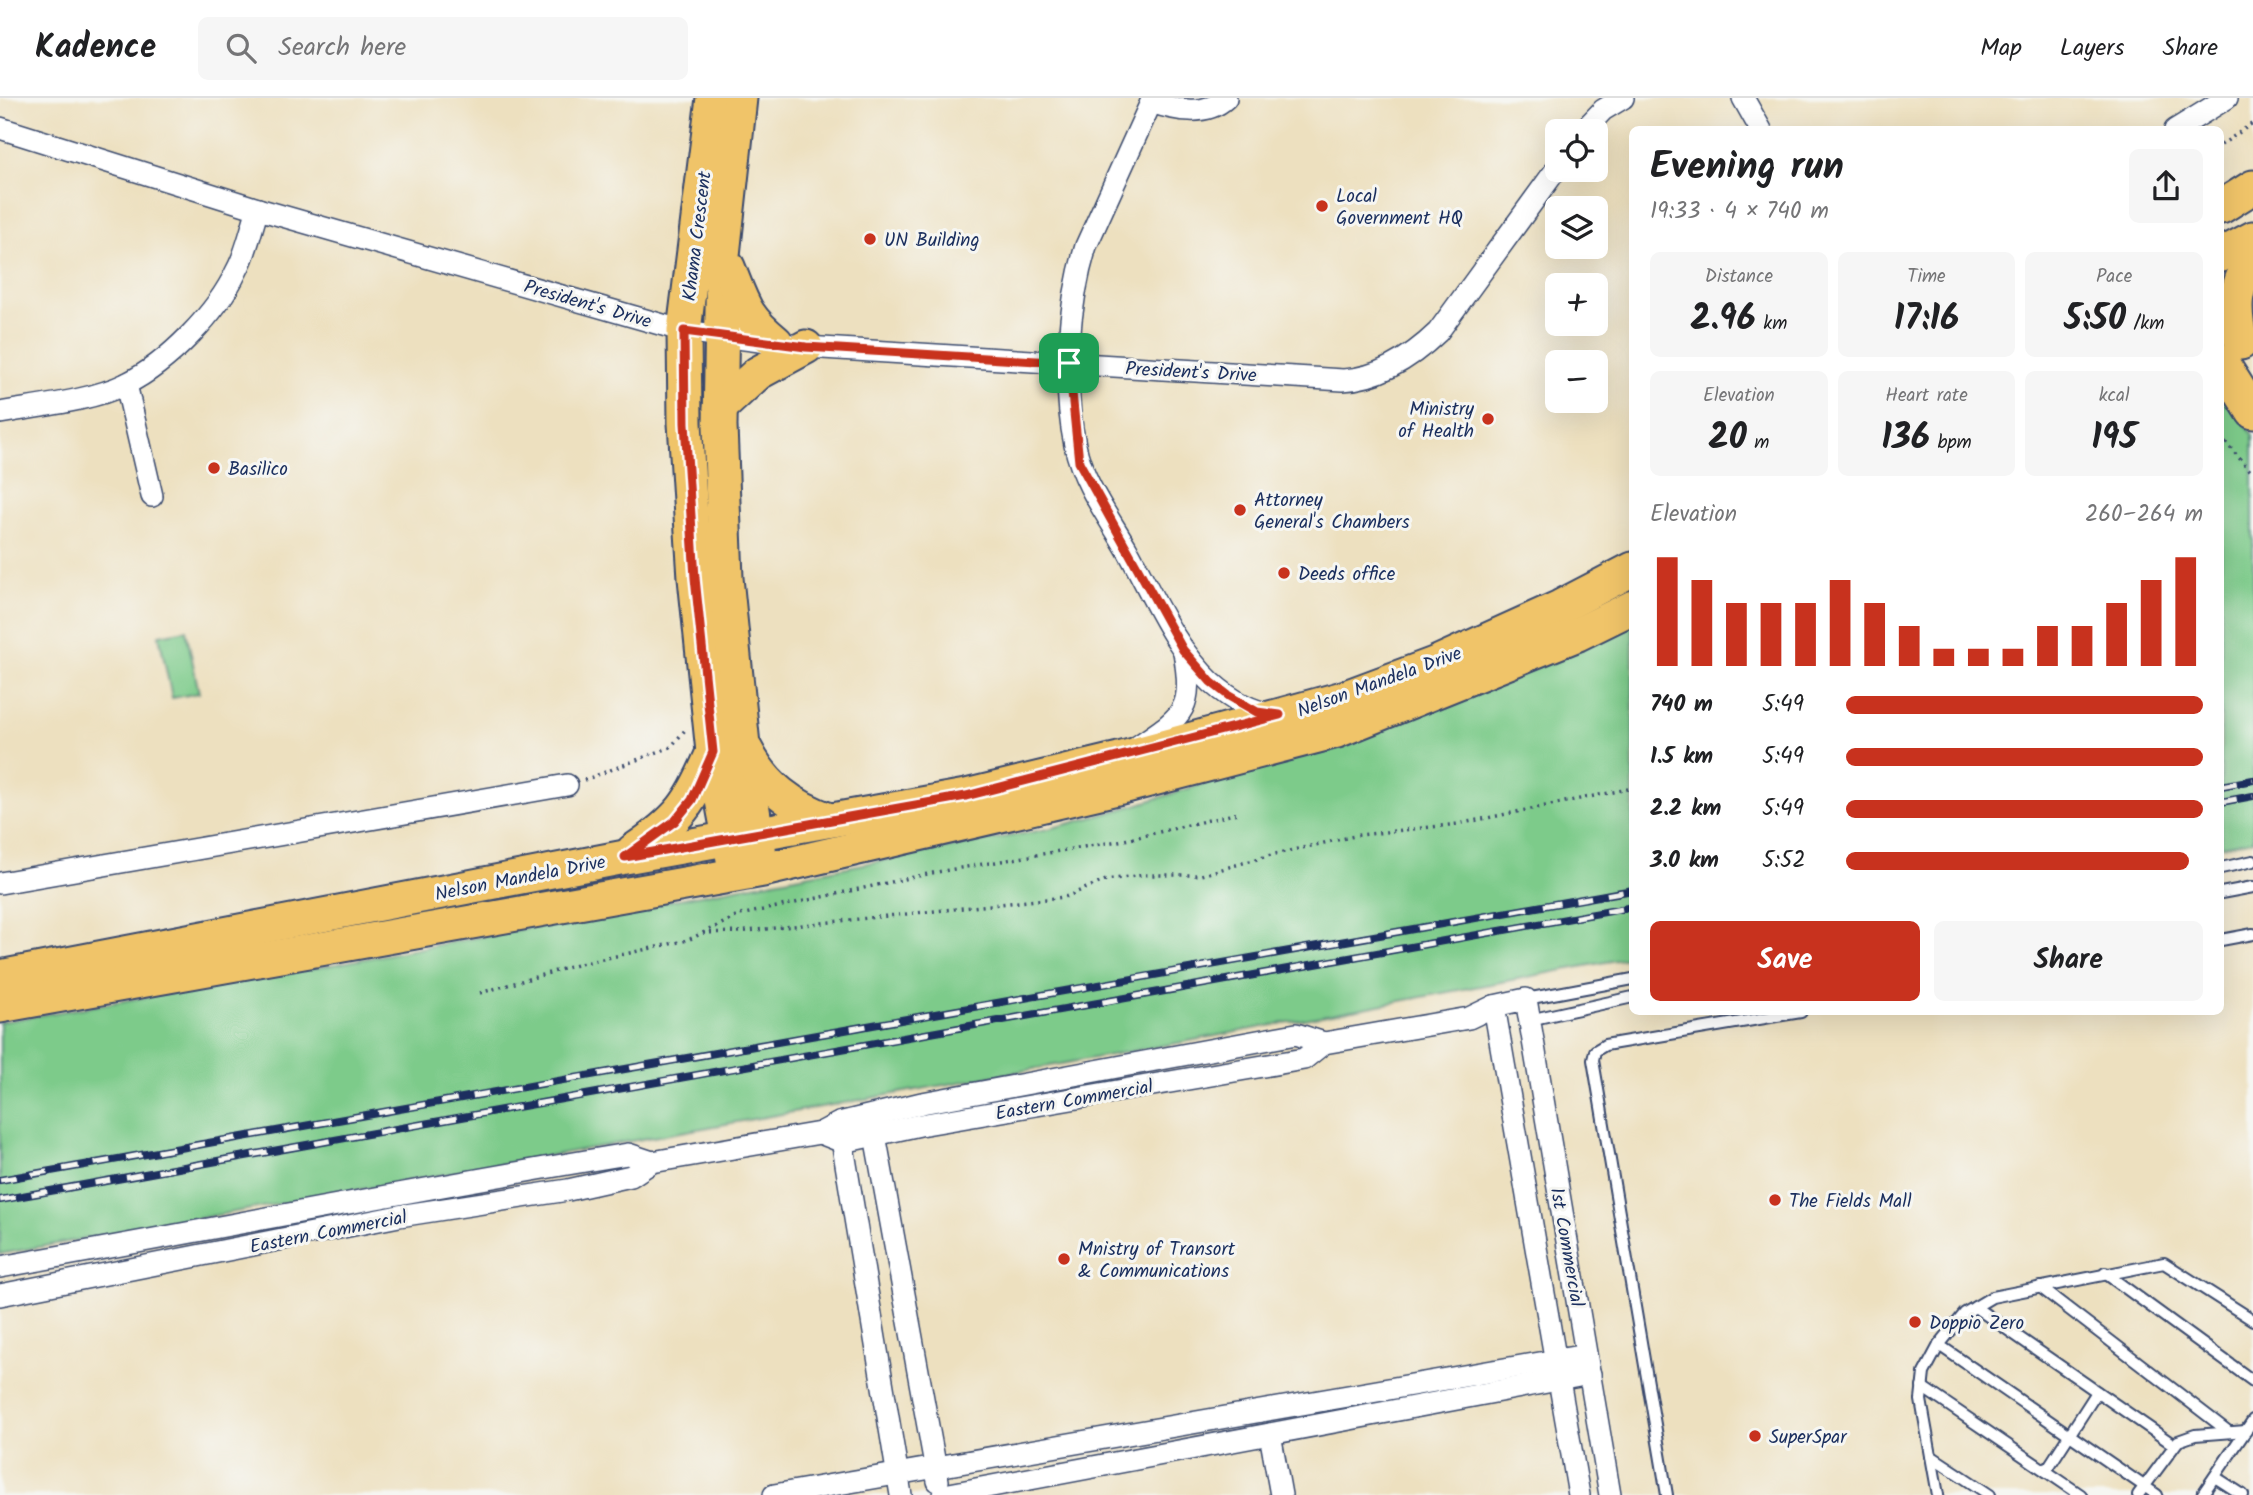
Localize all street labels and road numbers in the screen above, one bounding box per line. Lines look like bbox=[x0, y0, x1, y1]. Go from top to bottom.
street label: Khama Crescent bbox=[675, 169, 721, 303]
street label: President's Drive bbox=[520, 272, 655, 338]
street label: President's Drive bbox=[1125, 355, 1258, 391]
street label: Nelson Mandela Drive bbox=[1293, 639, 1467, 727]
street label: Nelson Mandela Drive bbox=[432, 848, 609, 910]
street label: Eastern Commercial bbox=[993, 1072, 1156, 1130]
street label: 1st Commercial bbox=[1541, 1185, 1591, 1310]
street label: Eastern Commercial bbox=[247, 1203, 410, 1263]

